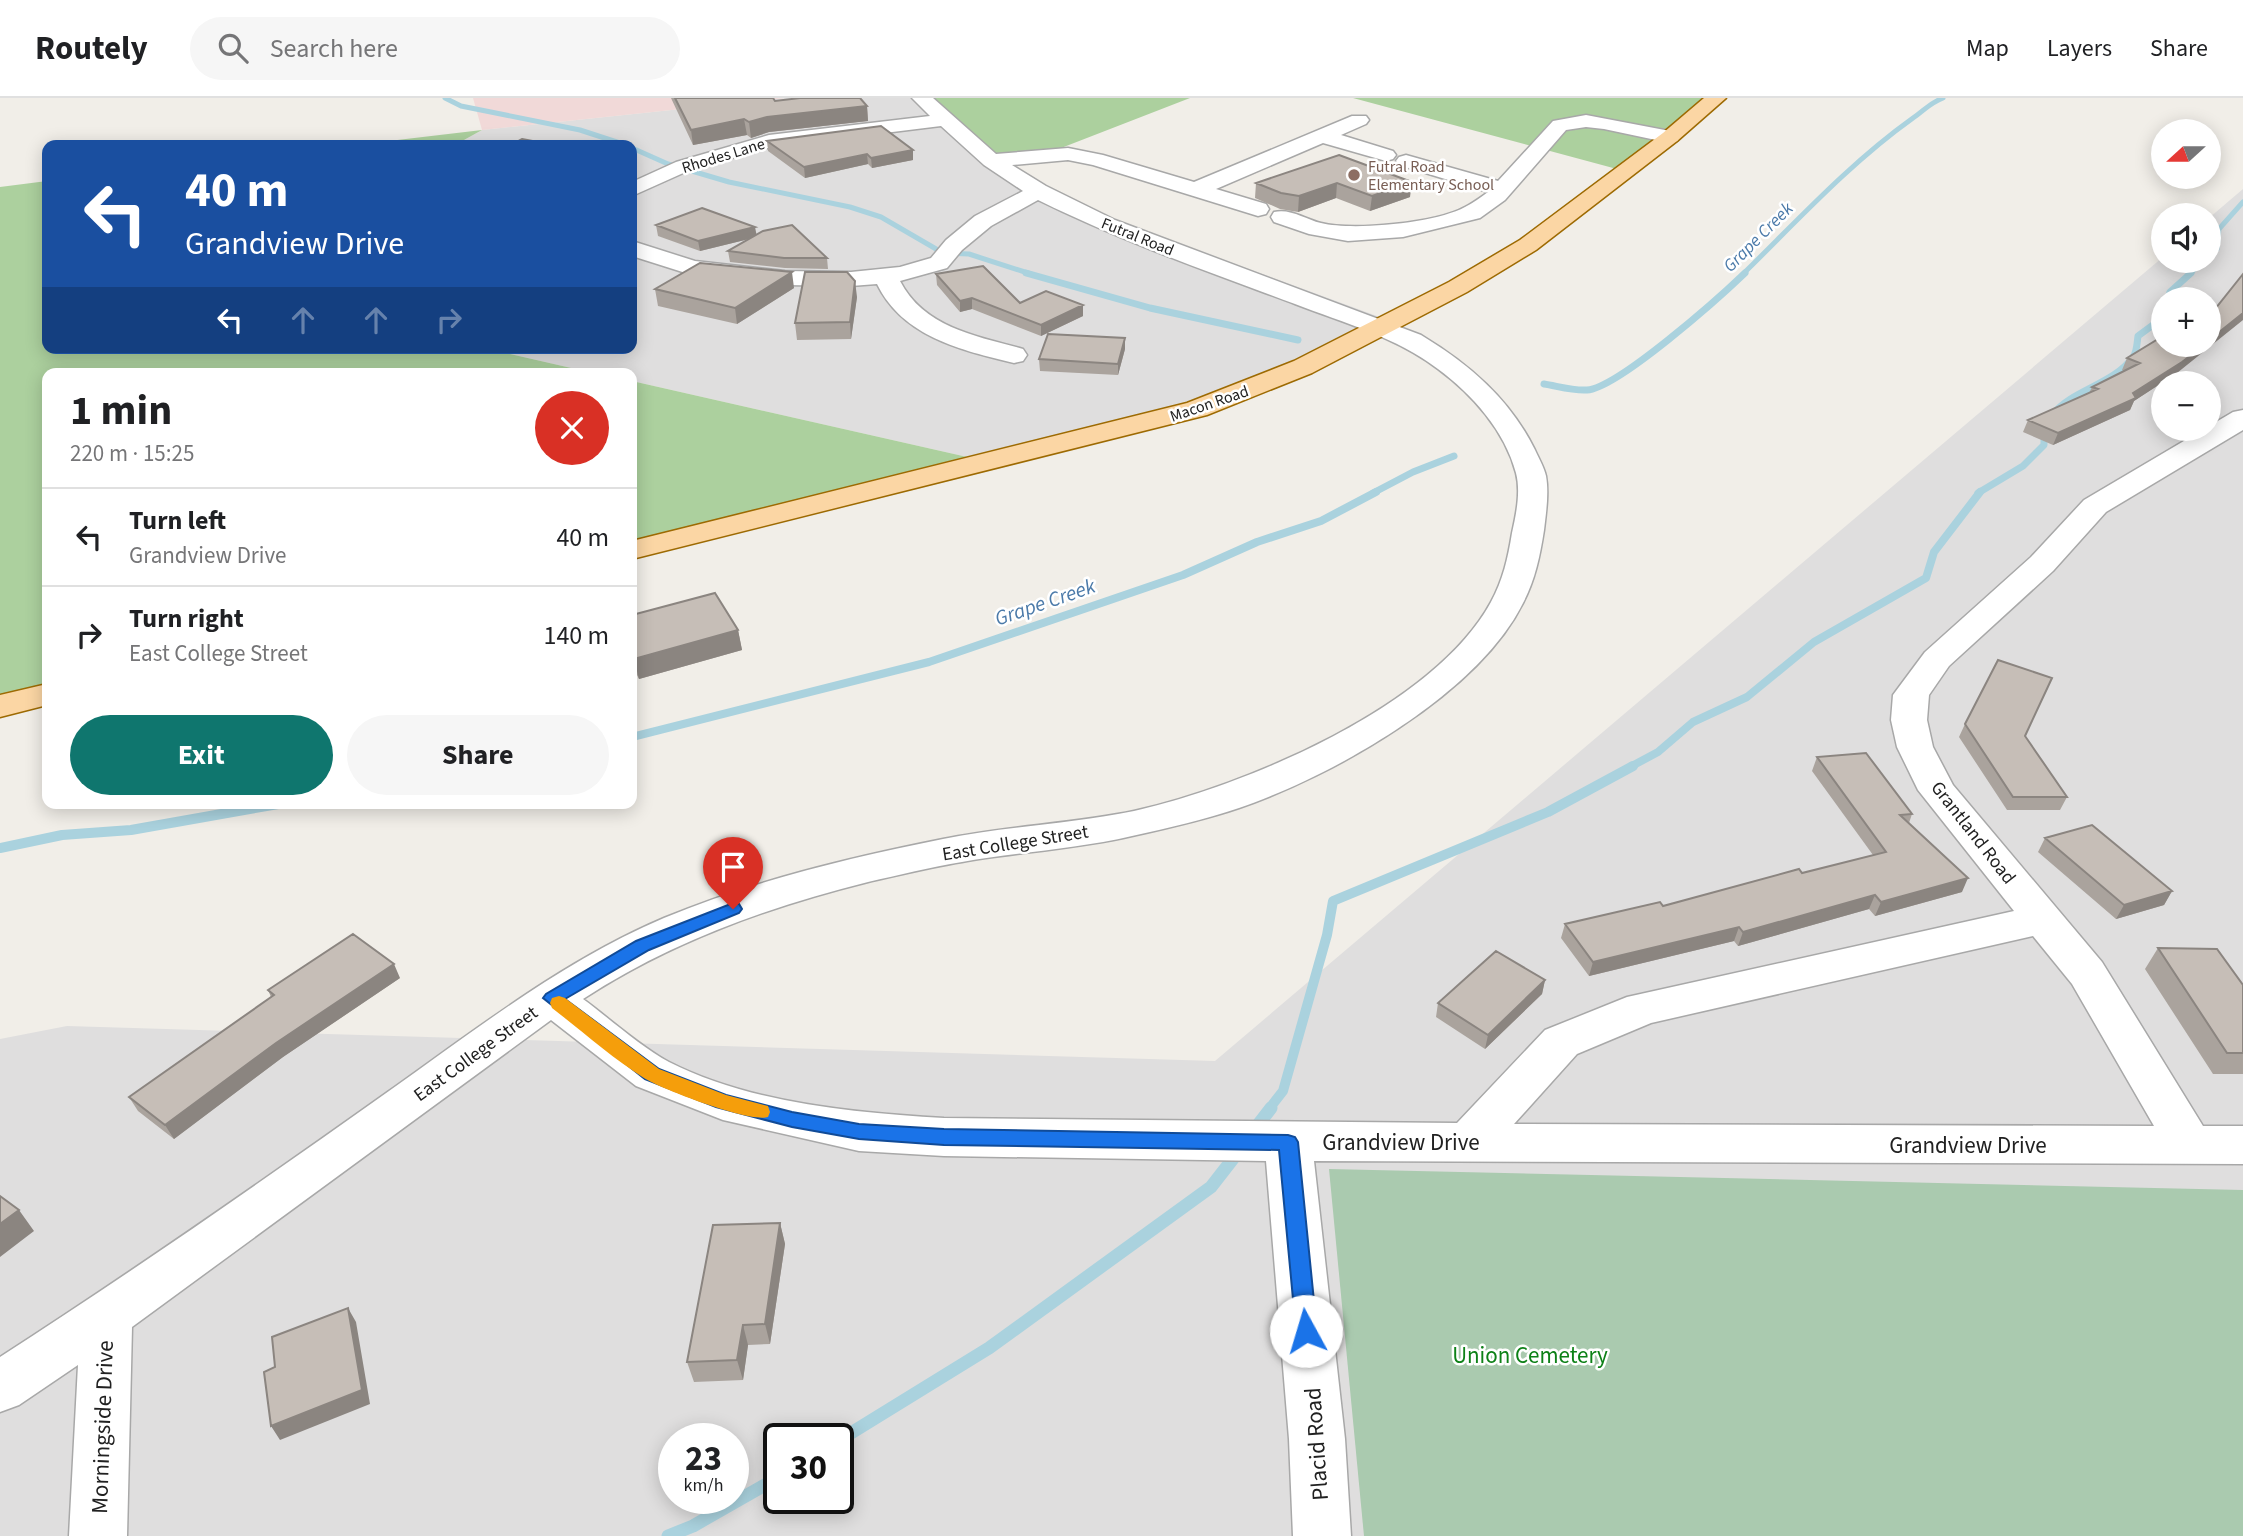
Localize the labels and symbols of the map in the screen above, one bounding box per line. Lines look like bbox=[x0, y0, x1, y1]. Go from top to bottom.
north arrow bbox=[2151, 119, 2221, 189]
street label: Rhodes Lane bbox=[679, 133, 768, 179]
place label: Futral Road Elementary School bbox=[1368, 156, 1494, 196]
marker: Futral Road Elementary School bbox=[1346, 167, 1362, 183]
water label: Grape Creek bbox=[1718, 196, 1799, 278]
street label: Futral Road bbox=[1098, 212, 1177, 261]
street label: Macon Road bbox=[1167, 380, 1251, 428]
water label: Grape Creek bbox=[991, 570, 1100, 633]
street label: Grantland Road bbox=[1924, 776, 2022, 890]
street label: East College Street bbox=[940, 819, 1091, 868]
pin bbox=[703, 837, 763, 909]
street label: East College Street bbox=[408, 1000, 544, 1109]
street label: Grandview Drive bbox=[1322, 1126, 1480, 1159]
street label: Grandview Drive bbox=[1889, 1129, 2047, 1162]
position arrow bbox=[1269, 1294, 1343, 1368]
park label: Union Cemetery bbox=[1452, 1339, 1608, 1372]
street label: Morningside Drive bbox=[83, 1340, 122, 1514]
street label: Placid Road bbox=[1296, 1386, 1337, 1502]
speed limit sign: 30 bbox=[763, 1423, 854, 1514]

